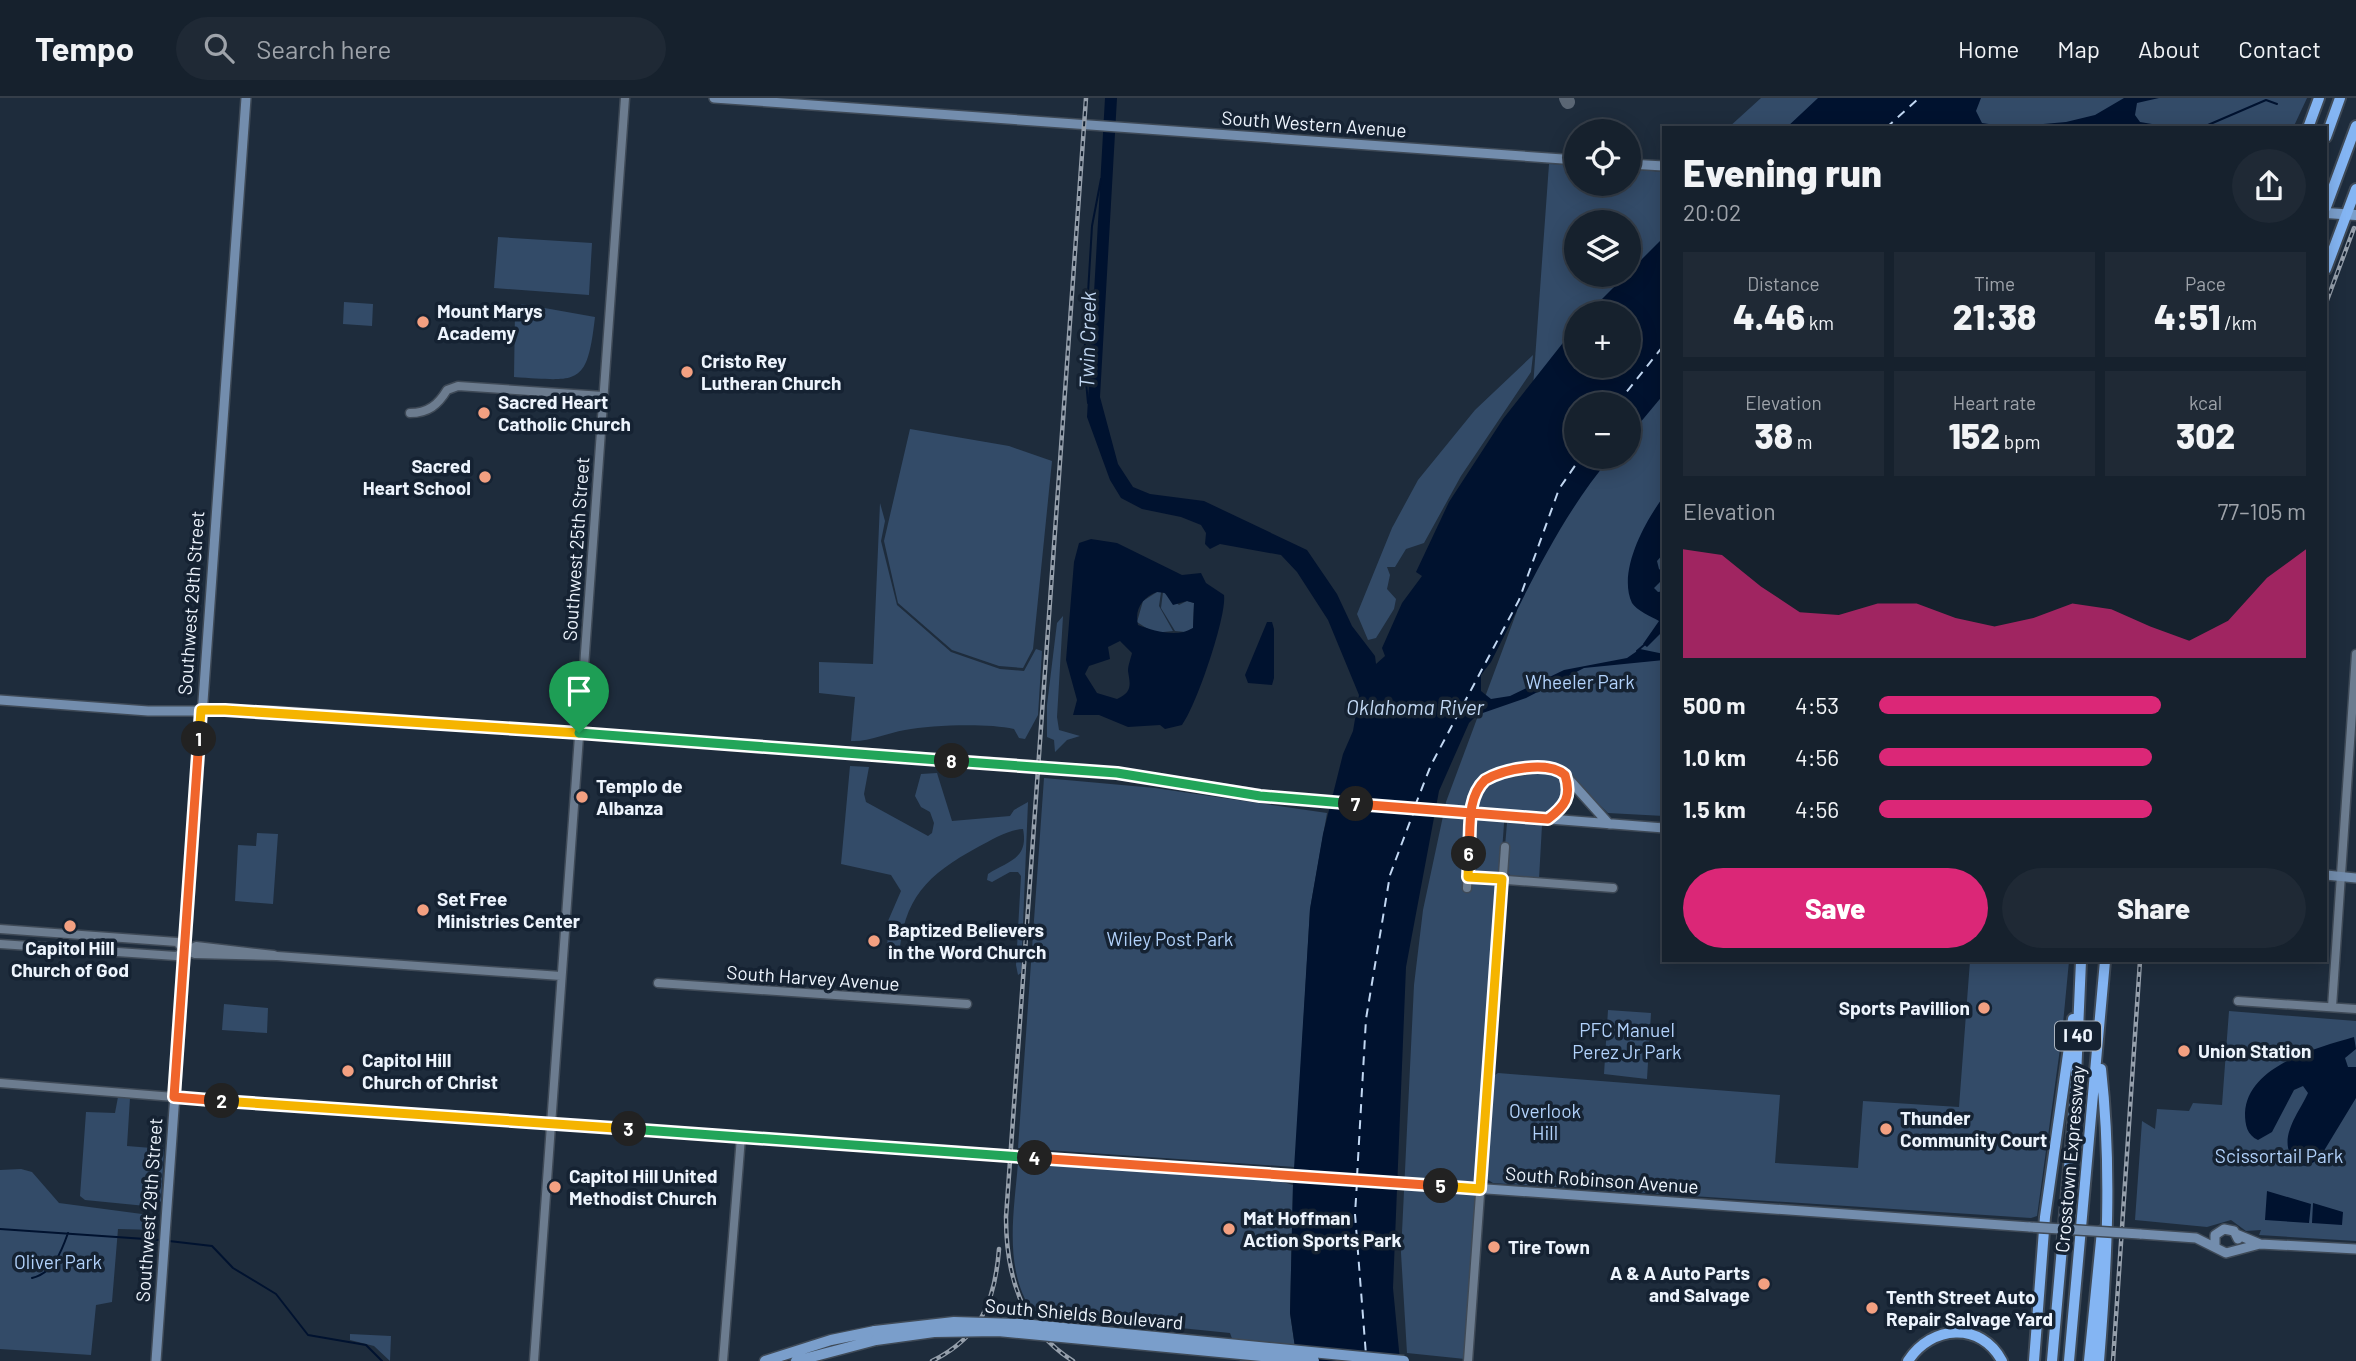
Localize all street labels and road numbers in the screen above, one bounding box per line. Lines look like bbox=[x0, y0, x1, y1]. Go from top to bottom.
street label: South Western Avenue bbox=[1221, 106, 1407, 141]
street label: Southwest 25th Street bbox=[558, 456, 593, 642]
street label: Southwest 29th Street bbox=[173, 510, 208, 696]
street label: South Harvey Avenue bbox=[726, 960, 900, 995]
road number: I 40 bbox=[2055, 1021, 2101, 1051]
street label: Crosstown Expressway bbox=[2050, 1064, 2089, 1254]
street label: Southwest 29th Street bbox=[131, 1117, 166, 1303]
street label: South Robinson Avenue bbox=[1505, 1161, 1700, 1198]
street label: South Shields Boulevard bbox=[984, 1293, 1184, 1334]

